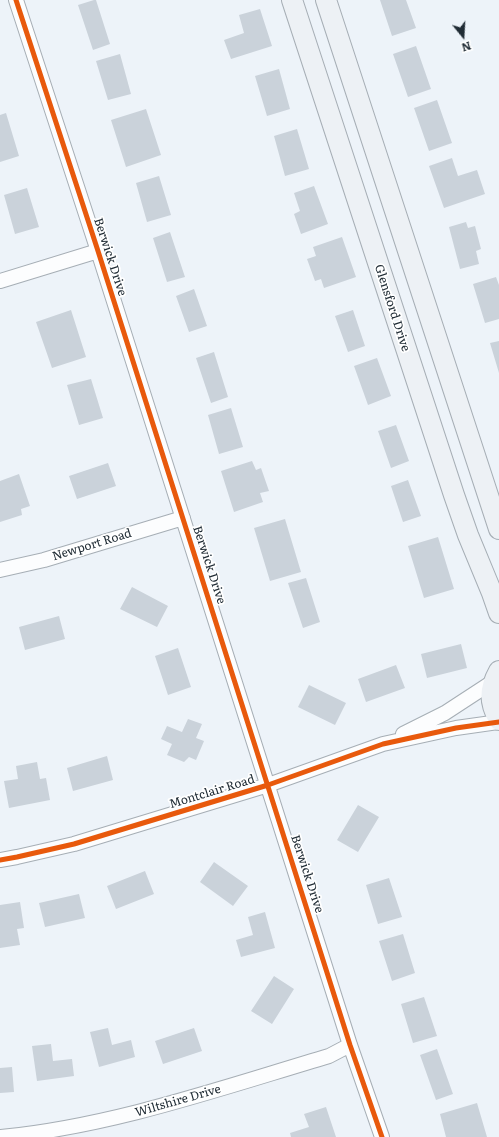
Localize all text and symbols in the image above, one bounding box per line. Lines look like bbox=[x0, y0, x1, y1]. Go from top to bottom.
north arrow bbox=[443, 16, 483, 56]
text: N bbox=[460, 38, 474, 56]
street label: Berwick Drive bbox=[91, 216, 129, 298]
street label: Glensford Drive bbox=[371, 263, 413, 353]
street label: Berwick Drive bbox=[190, 524, 228, 606]
street label: Newport Road bbox=[51, 526, 133, 564]
street label: Montclair Road bbox=[168, 772, 256, 812]
street label: Berwick Drive bbox=[288, 833, 326, 915]
street label: Wiltshire Drive bbox=[134, 1082, 222, 1120]

